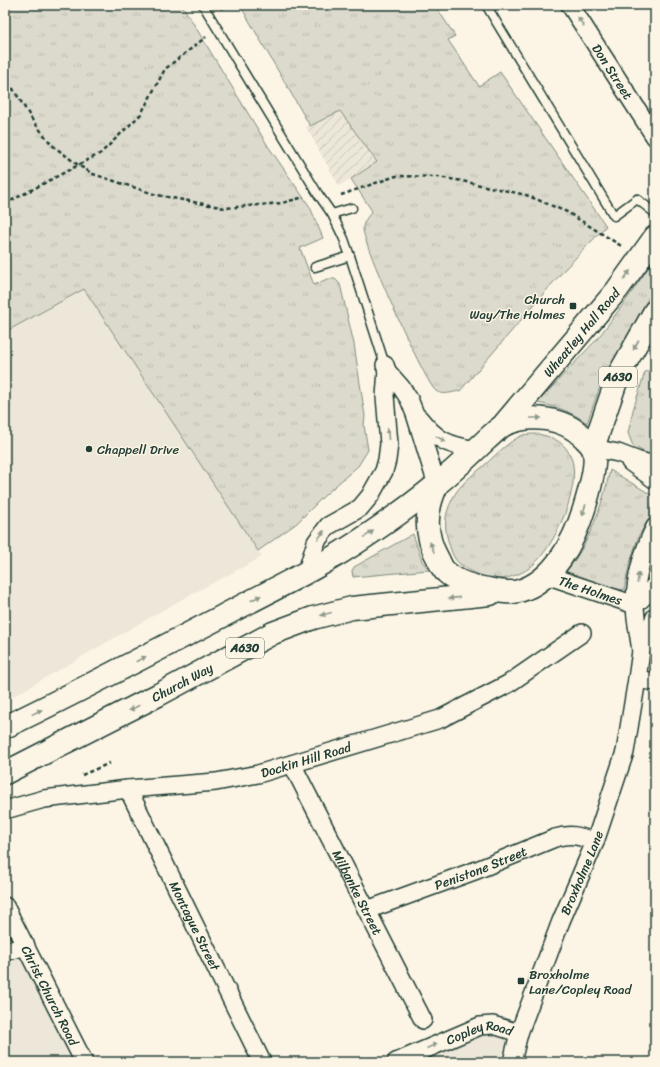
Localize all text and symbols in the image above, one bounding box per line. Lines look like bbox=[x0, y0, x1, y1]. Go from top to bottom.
one-way arrow bbox=[577, 17, 585, 27]
street label: Don Street bbox=[586, 39, 640, 104]
one-way arrow bbox=[623, 270, 631, 281]
street label: Wheatley Hall Road bbox=[537, 282, 626, 382]
place label: Church Way/The Holmes bbox=[469, 288, 566, 326]
marker: Church Way/The Holmes bbox=[568, 301, 578, 311]
one-way arrow bbox=[633, 339, 640, 351]
road number: A630 bbox=[599, 367, 637, 387]
one-way arrow bbox=[530, 415, 543, 421]
one-way arrow bbox=[385, 428, 391, 440]
one-way arrow bbox=[435, 436, 447, 443]
place label: Chappell Drive bbox=[97, 438, 179, 461]
marker: Chappell Drive bbox=[84, 444, 94, 454]
one-way arrow bbox=[581, 504, 587, 516]
one-way arrow bbox=[317, 530, 325, 541]
one-way arrow bbox=[364, 530, 374, 538]
one-way arrow bbox=[429, 541, 435, 553]
street label: The Holmes bbox=[556, 569, 626, 612]
one-way arrow bbox=[635, 572, 641, 584]
one-way arrow bbox=[448, 594, 460, 601]
one-way arrow bbox=[250, 595, 262, 602]
one-way arrow bbox=[320, 612, 332, 618]
road number: A630 bbox=[226, 638, 264, 658]
one-way arrow bbox=[135, 656, 147, 662]
street label: Church Way bbox=[147, 656, 217, 708]
one-way arrow bbox=[128, 705, 140, 711]
one-way arrow bbox=[31, 709, 43, 715]
street label: Dockin Hill Road bbox=[258, 735, 355, 784]
street label: Broxholme Lane bbox=[553, 827, 610, 919]
street label: Penistone Street bbox=[431, 839, 531, 896]
street label: Milbanke Street bbox=[326, 845, 389, 939]
street label: Montague Street bbox=[163, 877, 227, 975]
street label: Christ Church Road bbox=[15, 941, 86, 1050]
place label: Broxholme Lane/Copley Road bbox=[529, 963, 633, 1001]
marker: Broxholme Lane/Copley Road bbox=[516, 976, 526, 986]
street label: Copley Road bbox=[442, 1013, 517, 1051]
one-way arrow bbox=[426, 1043, 437, 1049]

